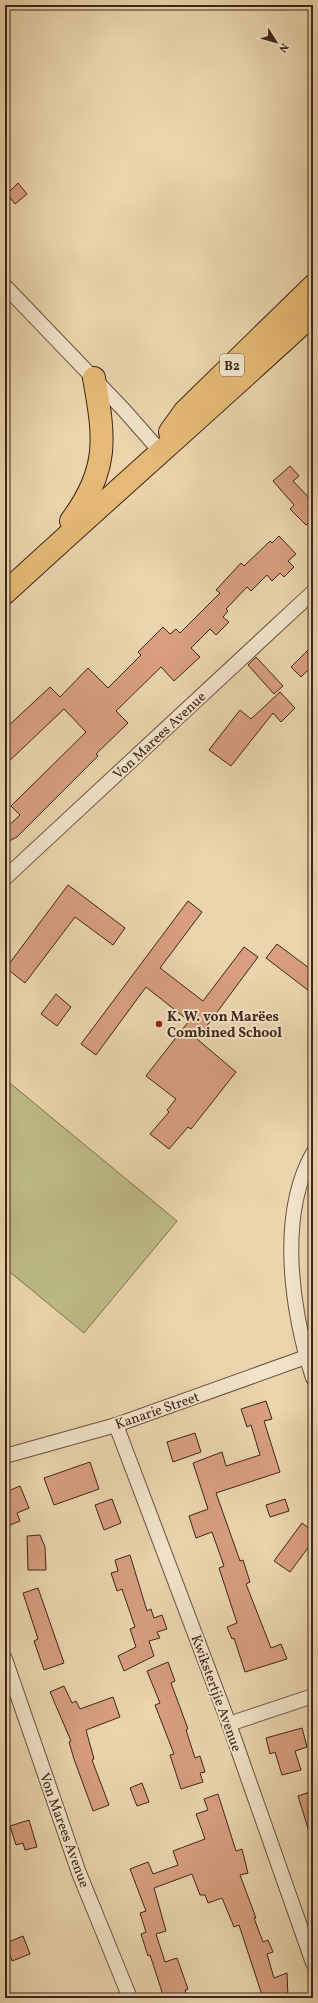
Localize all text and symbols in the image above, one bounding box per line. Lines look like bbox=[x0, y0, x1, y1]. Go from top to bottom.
north arrow bbox=[256, 22, 296, 62]
text: N bbox=[274, 39, 291, 55]
road number: B2 bbox=[220, 354, 244, 376]
street label: Von Marees Avenue bbox=[109, 688, 211, 784]
place label: K. W. von Marëes Combined School bbox=[167, 1008, 282, 1043]
marker: K. W. von Marëes Combined School bbox=[154, 1019, 164, 1029]
street label: Kanarie Street bbox=[113, 1388, 202, 1435]
street label: Kwikstertjie Avenue bbox=[186, 1633, 246, 1755]
street label: Von Marees Avenue bbox=[34, 1771, 93, 1891]

